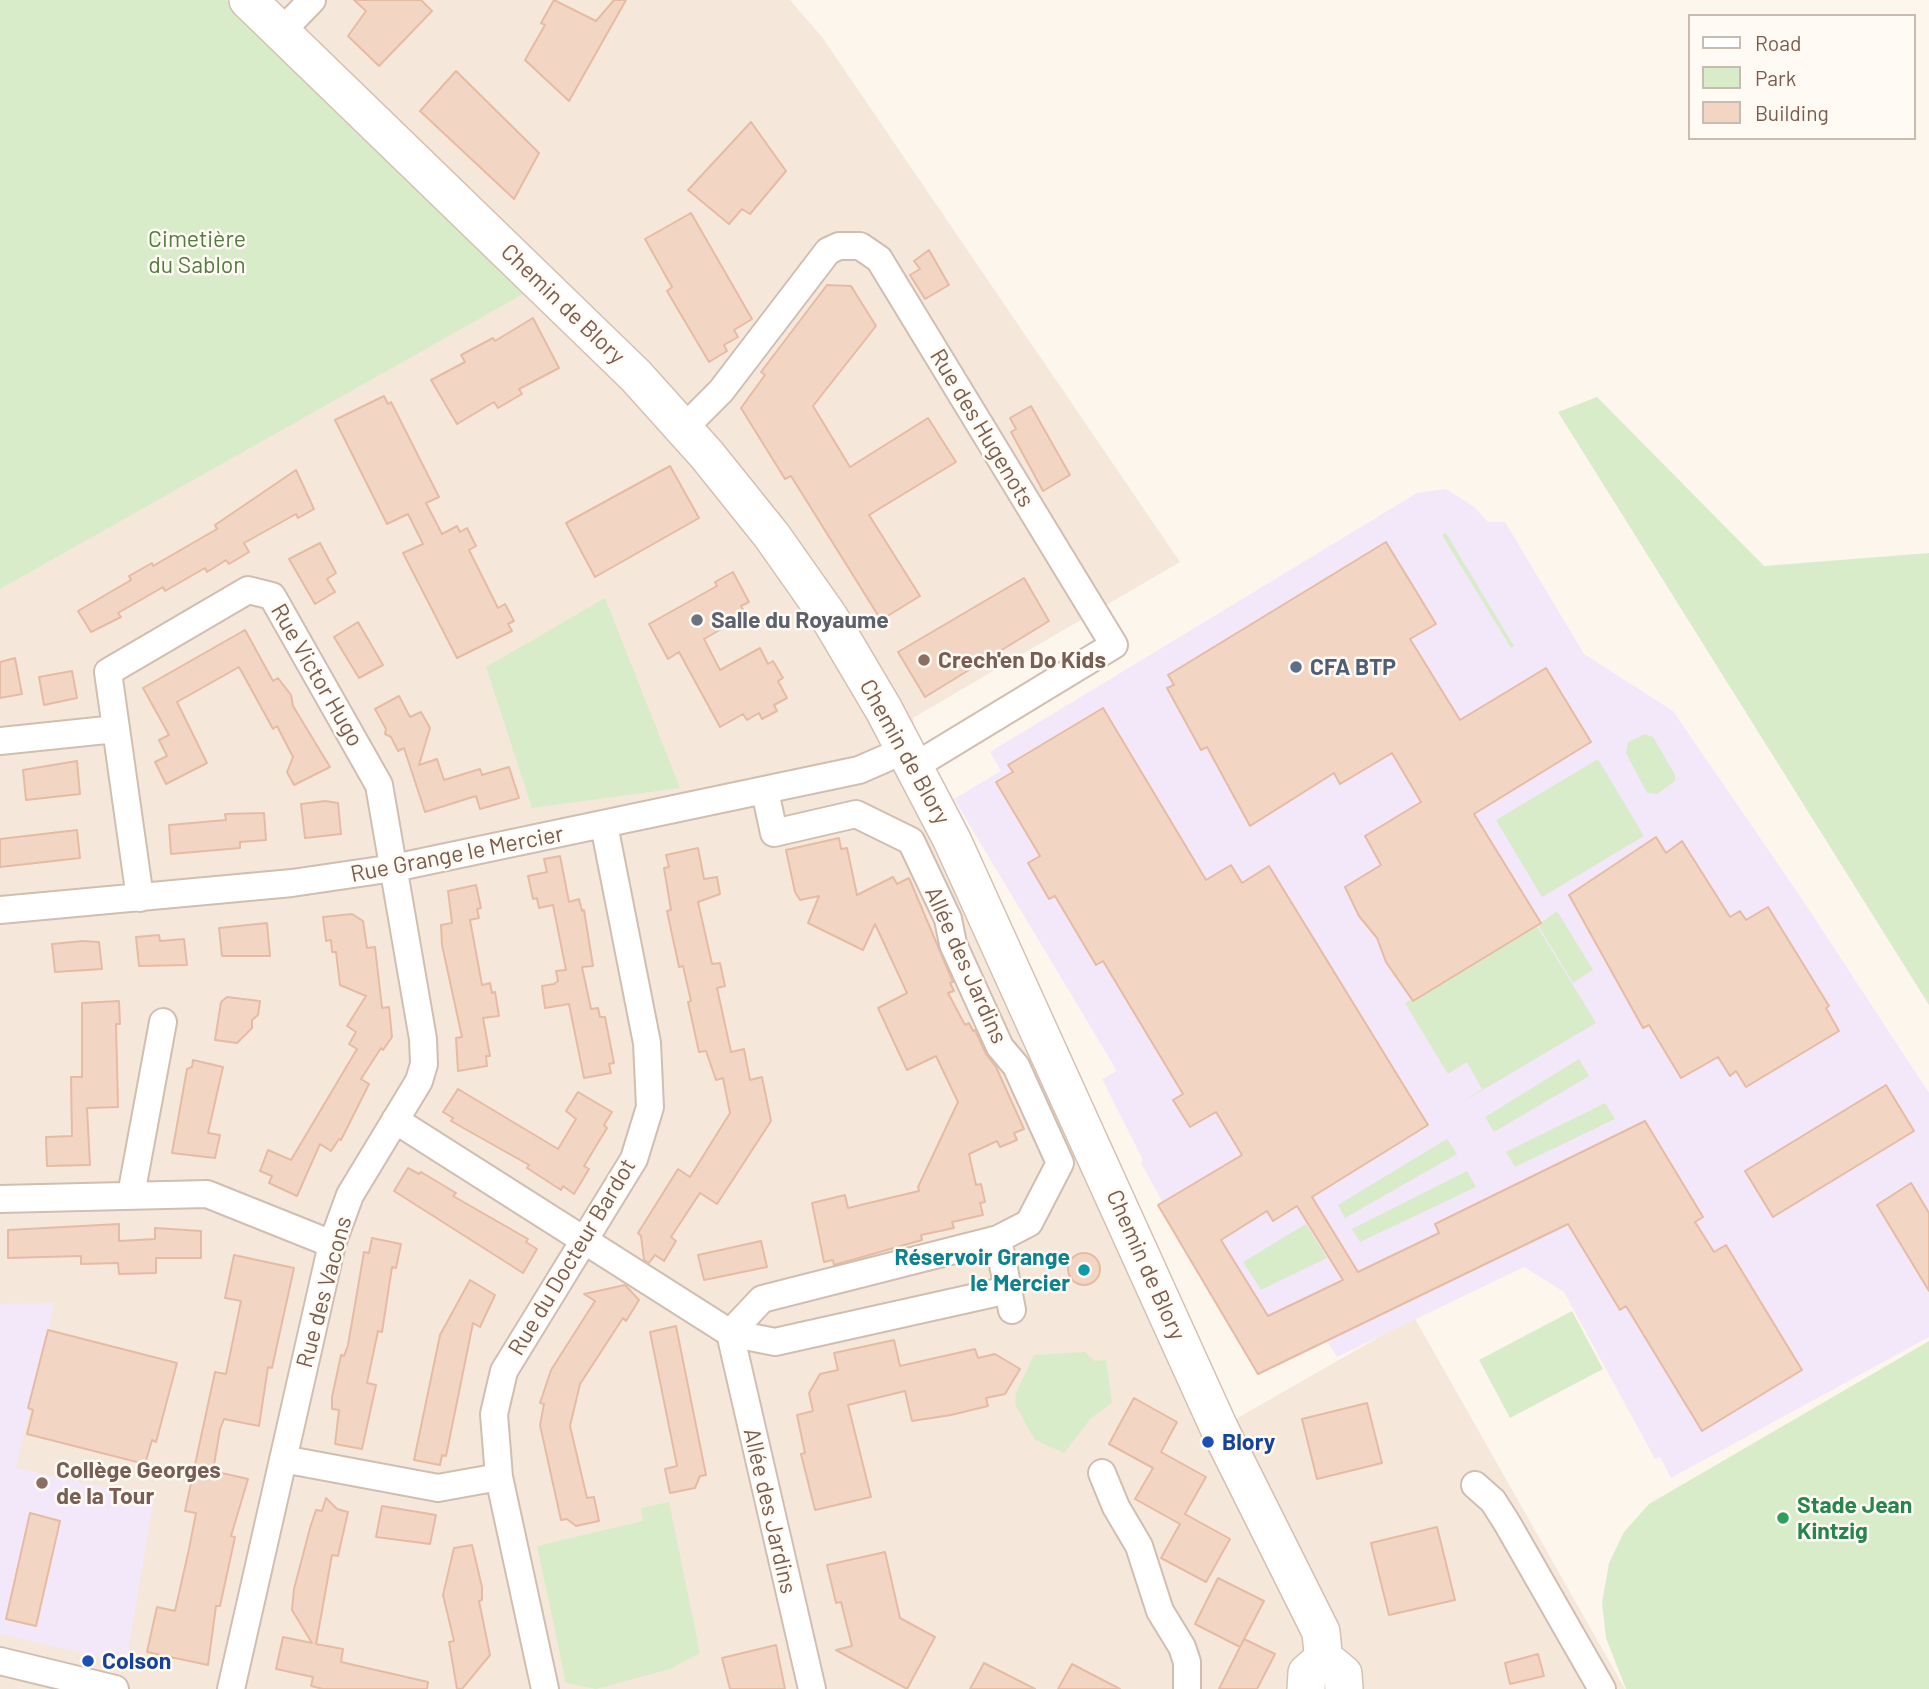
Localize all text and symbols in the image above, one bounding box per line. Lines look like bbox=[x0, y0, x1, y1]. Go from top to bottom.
legend bbox=[1688, 14, 1915, 140]
text: Road bbox=[1755, 30, 1801, 55]
text: Park bbox=[1755, 65, 1796, 90]
text: Building bbox=[1755, 100, 1829, 125]
park label: Cimetière du Sablon bbox=[148, 225, 246, 279]
street label: Chemin de Blory bbox=[495, 238, 631, 370]
street label: Rue des Hugenots bbox=[924, 344, 1040, 512]
street label: Rue Victor Hugo bbox=[265, 599, 369, 751]
place label: Salle du Royaume bbox=[711, 606, 889, 634]
marker: Salle du Royaume bbox=[689, 612, 705, 628]
place label: Crech'en Do Kids bbox=[938, 646, 1106, 674]
marker: Crech'en Do Kids bbox=[916, 652, 932, 668]
place label: CFA BTP bbox=[1310, 653, 1396, 681]
marker: CFA BTP bbox=[1288, 659, 1304, 675]
street label: Chemin de Blory bbox=[854, 675, 956, 829]
street label: Rue Grange le Mercier bbox=[348, 820, 566, 888]
street label: Allée des Jardins bbox=[919, 882, 1013, 1048]
street label: Rue du Docteur Bardot bbox=[502, 1154, 642, 1360]
street label: Chemin de Blory bbox=[1101, 1186, 1191, 1344]
street label: Rue des Vacons bbox=[291, 1213, 357, 1371]
place label: Réservoir Grange le Mercier bbox=[894, 1243, 1070, 1297]
marker: Réservoir Grange le Mercier bbox=[1076, 1262, 1092, 1278]
street label: Allée des Jardins bbox=[738, 1426, 802, 1596]
place label: Blory bbox=[1222, 1428, 1275, 1456]
marker: Blory bbox=[1200, 1434, 1216, 1450]
place label: Collège Georges de la Tour bbox=[56, 1456, 221, 1510]
marker: Collège Georges de la Tour bbox=[34, 1475, 50, 1491]
place label: Stade Jean Kintzig bbox=[1797, 1491, 1912, 1545]
marker: Stade Jean Kintzig bbox=[1775, 1510, 1791, 1526]
place label: Colson bbox=[102, 1647, 171, 1675]
marker: Colson bbox=[80, 1653, 96, 1669]

